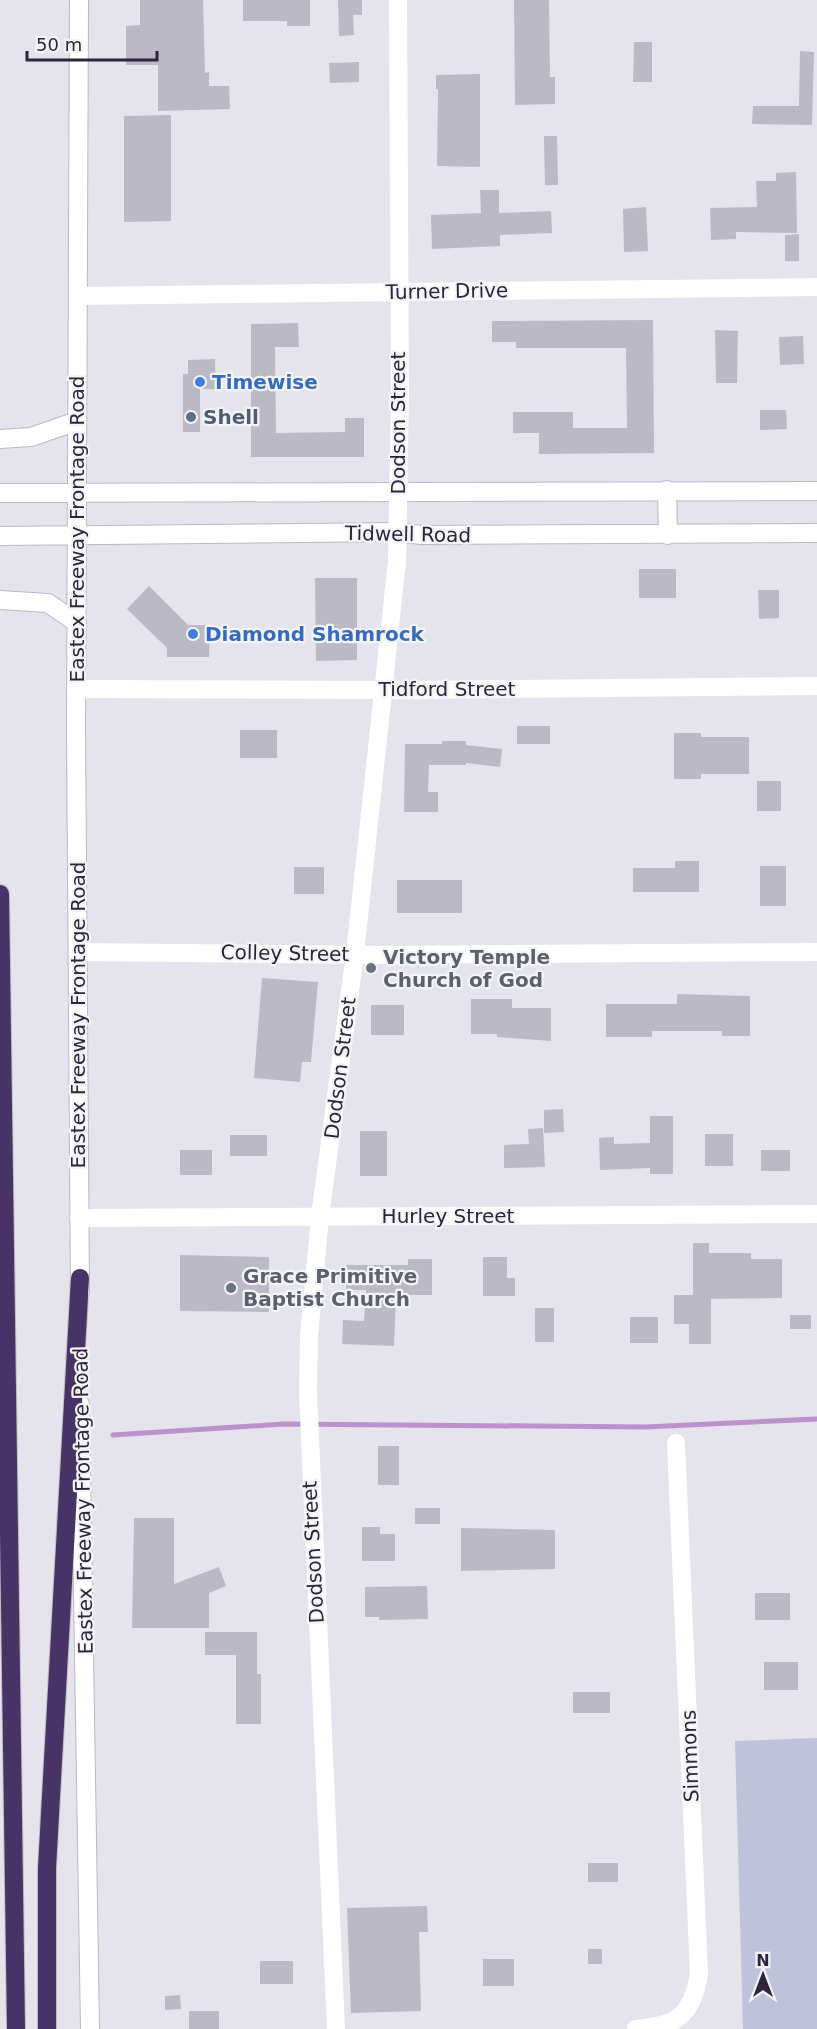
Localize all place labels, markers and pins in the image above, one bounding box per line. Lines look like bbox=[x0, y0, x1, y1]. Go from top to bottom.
place label: Timewise bbox=[212, 370, 318, 394]
marker: Timewise bbox=[193, 375, 207, 389]
place label: Shell bbox=[203, 405, 259, 429]
marker: Shell bbox=[184, 410, 198, 424]
place label: Diamond Shamrock bbox=[205, 622, 424, 646]
marker: Diamond Shamrock bbox=[186, 627, 200, 641]
place label: Victory Temple Church of God bbox=[383, 945, 550, 992]
marker: Victory Temple Church of God bbox=[364, 961, 378, 975]
place label: Grace Primitive Baptist Church bbox=[243, 1264, 417, 1311]
marker: Grace Primitive Baptist Church bbox=[224, 1281, 238, 1295]

